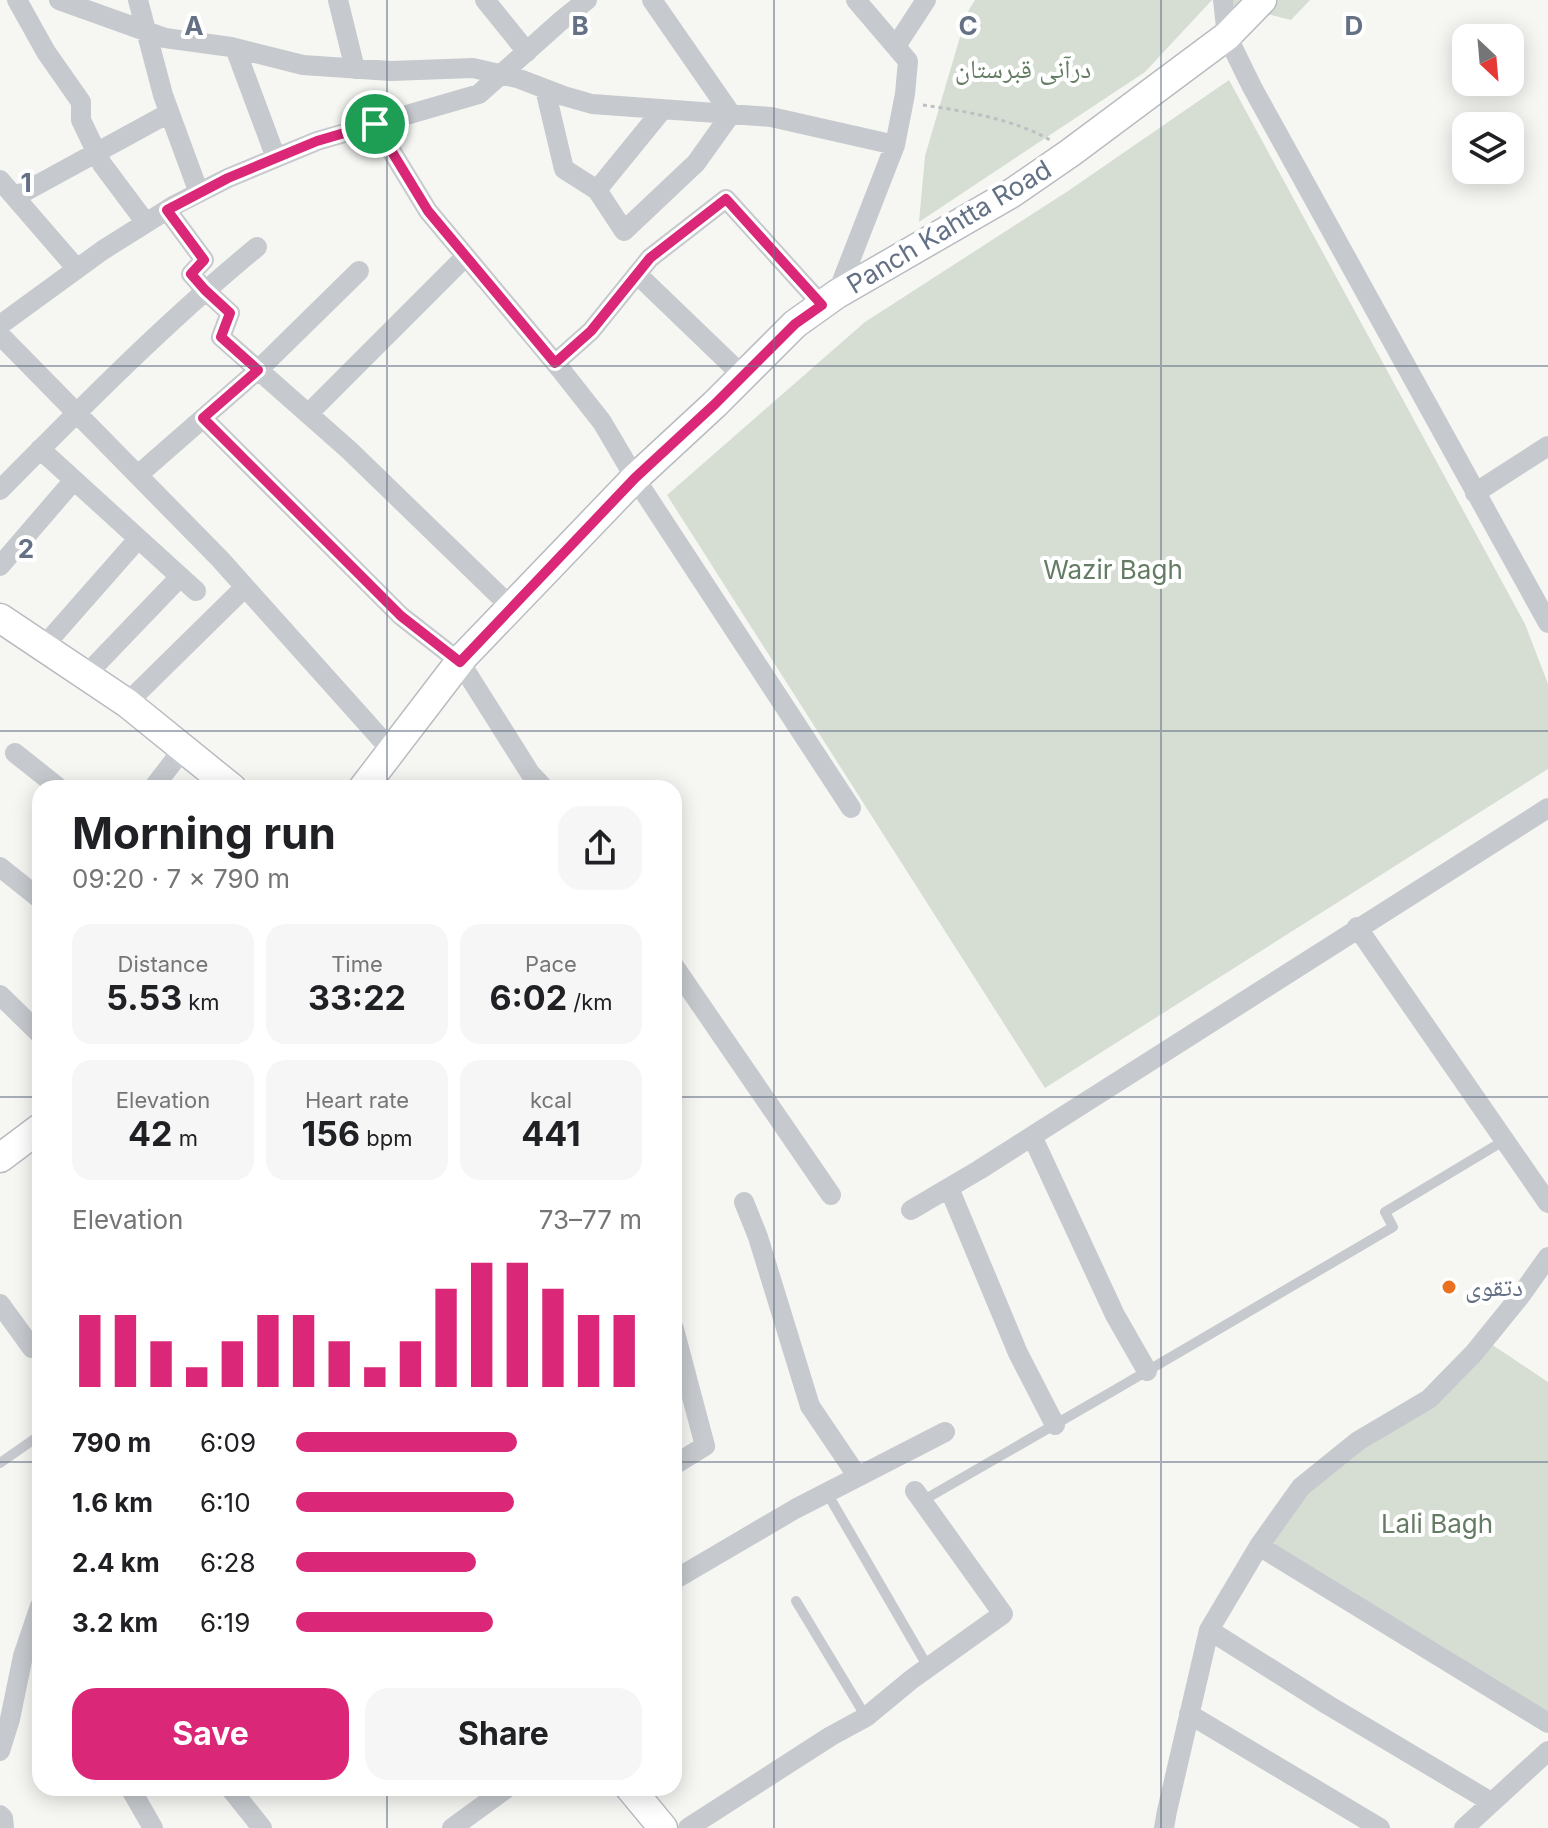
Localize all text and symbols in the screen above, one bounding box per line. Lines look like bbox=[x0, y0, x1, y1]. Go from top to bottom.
text: A bbox=[184, 10, 204, 41]
text: B bbox=[571, 10, 589, 41]
text: C bbox=[958, 10, 978, 41]
text: D bbox=[1345, 10, 1363, 41]
north arrow bbox=[1452, 24, 1524, 96]
map controls bbox=[1452, 24, 1524, 184]
park label: درآنی قبرستان bbox=[955, 53, 1091, 85]
pin bbox=[341, 90, 409, 158]
icon: arrive bbox=[353, 102, 397, 146]
button: layers bbox=[1452, 112, 1524, 184]
street label: Panch Kahtta Road bbox=[841, 153, 1056, 300]
text: 1 bbox=[20, 167, 32, 198]
text: 2 bbox=[18, 533, 34, 564]
park label: Wazir Bagh bbox=[1043, 554, 1183, 585]
text: Morning run bbox=[72, 806, 336, 860]
button: share bbox=[558, 806, 642, 890]
text: 09:20 · 7 × 790 m bbox=[72, 863, 290, 894]
text: Distance bbox=[118, 951, 208, 977]
text: Time bbox=[331, 951, 383, 977]
text: Pace bbox=[525, 951, 577, 977]
text: 5.53 bbox=[106, 977, 182, 1018]
text: 33:22 bbox=[308, 977, 406, 1018]
text: 6:02 bbox=[489, 977, 567, 1018]
text: km bbox=[182, 989, 220, 1015]
text: /km bbox=[567, 989, 613, 1015]
text: Elevation bbox=[116, 1087, 210, 1113]
text: Heart rate bbox=[305, 1087, 409, 1113]
text: kcal bbox=[530, 1087, 572, 1113]
text: 42 bbox=[128, 1113, 172, 1154]
text: 156 bbox=[302, 1113, 360, 1154]
text: 441 bbox=[521, 1113, 581, 1154]
text: m bbox=[172, 1125, 198, 1151]
text: bpm bbox=[360, 1125, 412, 1151]
text: Elevation bbox=[72, 1204, 183, 1235]
text: 73–77 m bbox=[539, 1204, 642, 1235]
place label: دتقوى bbox=[1465, 1271, 1523, 1303]
marker: دتقوى bbox=[1440, 1278, 1458, 1296]
text: 790 m bbox=[72, 1427, 151, 1458]
text: 6:09 bbox=[200, 1427, 256, 1458]
text: 1.6 km bbox=[72, 1487, 153, 1518]
text: 6:10 bbox=[200, 1487, 251, 1518]
park label: Lali Bagh bbox=[1381, 1508, 1493, 1539]
text: 2.4 km bbox=[72, 1547, 160, 1578]
text: 6:28 bbox=[200, 1547, 256, 1578]
text: 3.2 km bbox=[72, 1607, 158, 1638]
text: 6:19 bbox=[200, 1607, 250, 1638]
button: Save bbox=[72, 1688, 349, 1780]
button: Share bbox=[365, 1688, 642, 1780]

